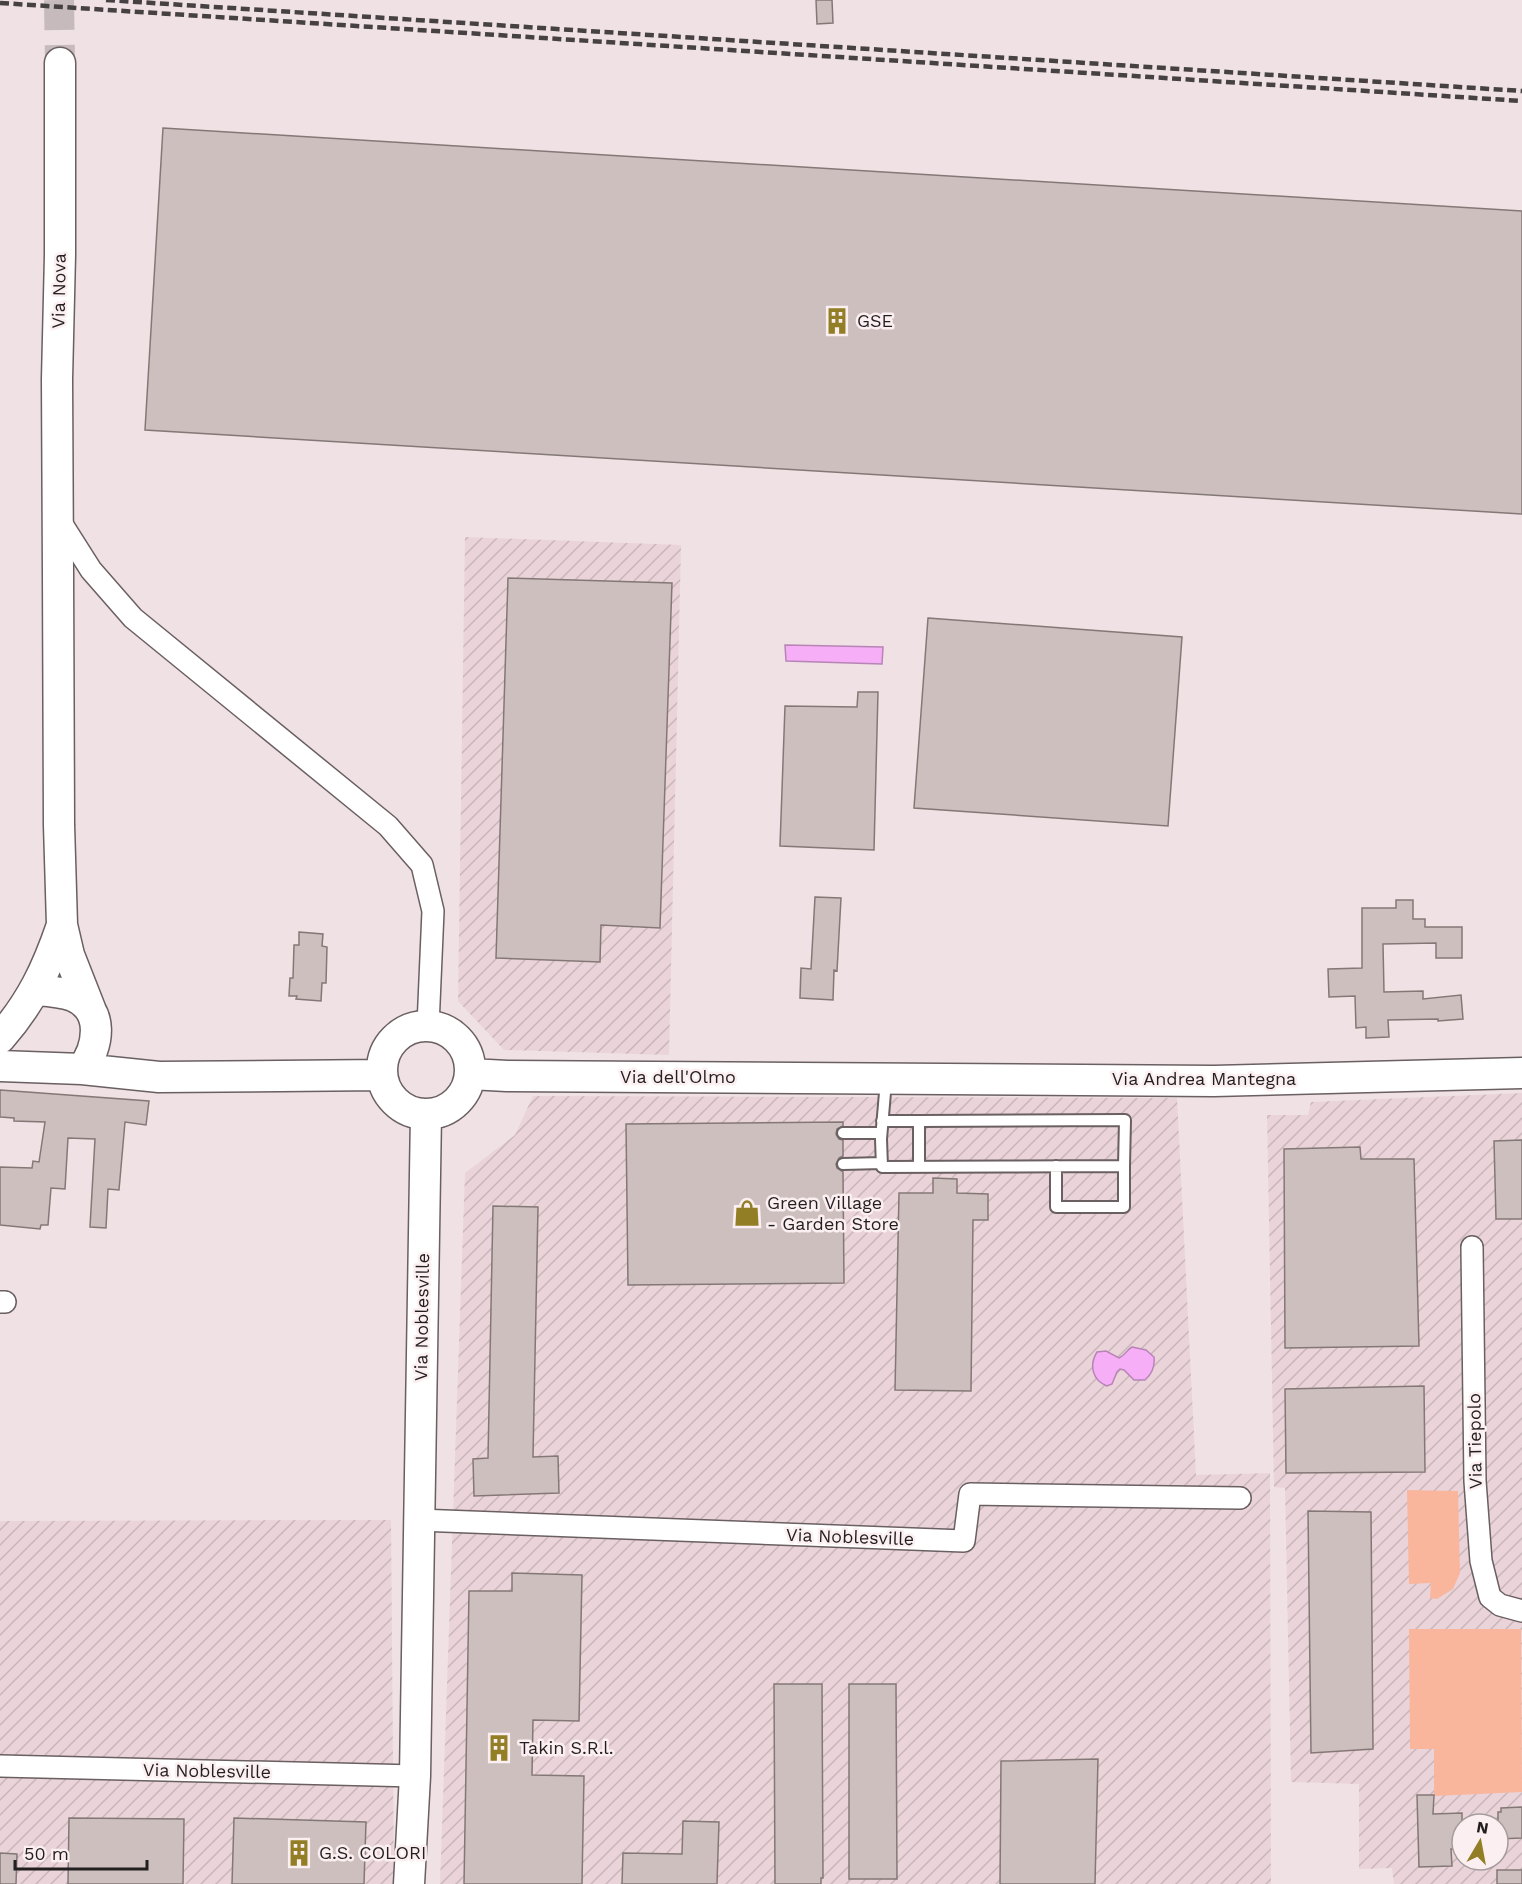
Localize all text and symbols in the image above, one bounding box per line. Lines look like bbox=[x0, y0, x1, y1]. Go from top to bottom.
street label: Via Nova bbox=[47, 253, 70, 329]
building icon: GSE bbox=[822, 306, 852, 336]
place label: GSE bbox=[857, 310, 893, 331]
street label: Via dell'Olmo bbox=[620, 1066, 736, 1087]
street label: Via Andrea Mantegna bbox=[1112, 1068, 1296, 1089]
place label: Green Village - Garden Store bbox=[767, 1192, 899, 1234]
shop icon: Green Village - Garden Store bbox=[732, 1198, 762, 1228]
street label: Via Noblesville bbox=[410, 1253, 433, 1381]
street label: Via Tiepolo bbox=[1463, 1393, 1486, 1489]
street label: Via Noblesville bbox=[786, 1524, 914, 1549]
building icon: Takin S.R.l. bbox=[484, 1733, 514, 1763]
place label: Takin S.R.l. bbox=[519, 1737, 614, 1758]
street label: Via Noblesville bbox=[143, 1759, 271, 1782]
north arrow bbox=[1450, 1812, 1510, 1872]
text: N bbox=[1475, 1817, 1490, 1838]
scale bar bbox=[15, 1833, 147, 1871]
building icon: G.S. COLORI bbox=[284, 1838, 314, 1868]
place label: G.S. COLORI bbox=[319, 1842, 426, 1863]
text: 50 m bbox=[24, 1843, 69, 1864]

